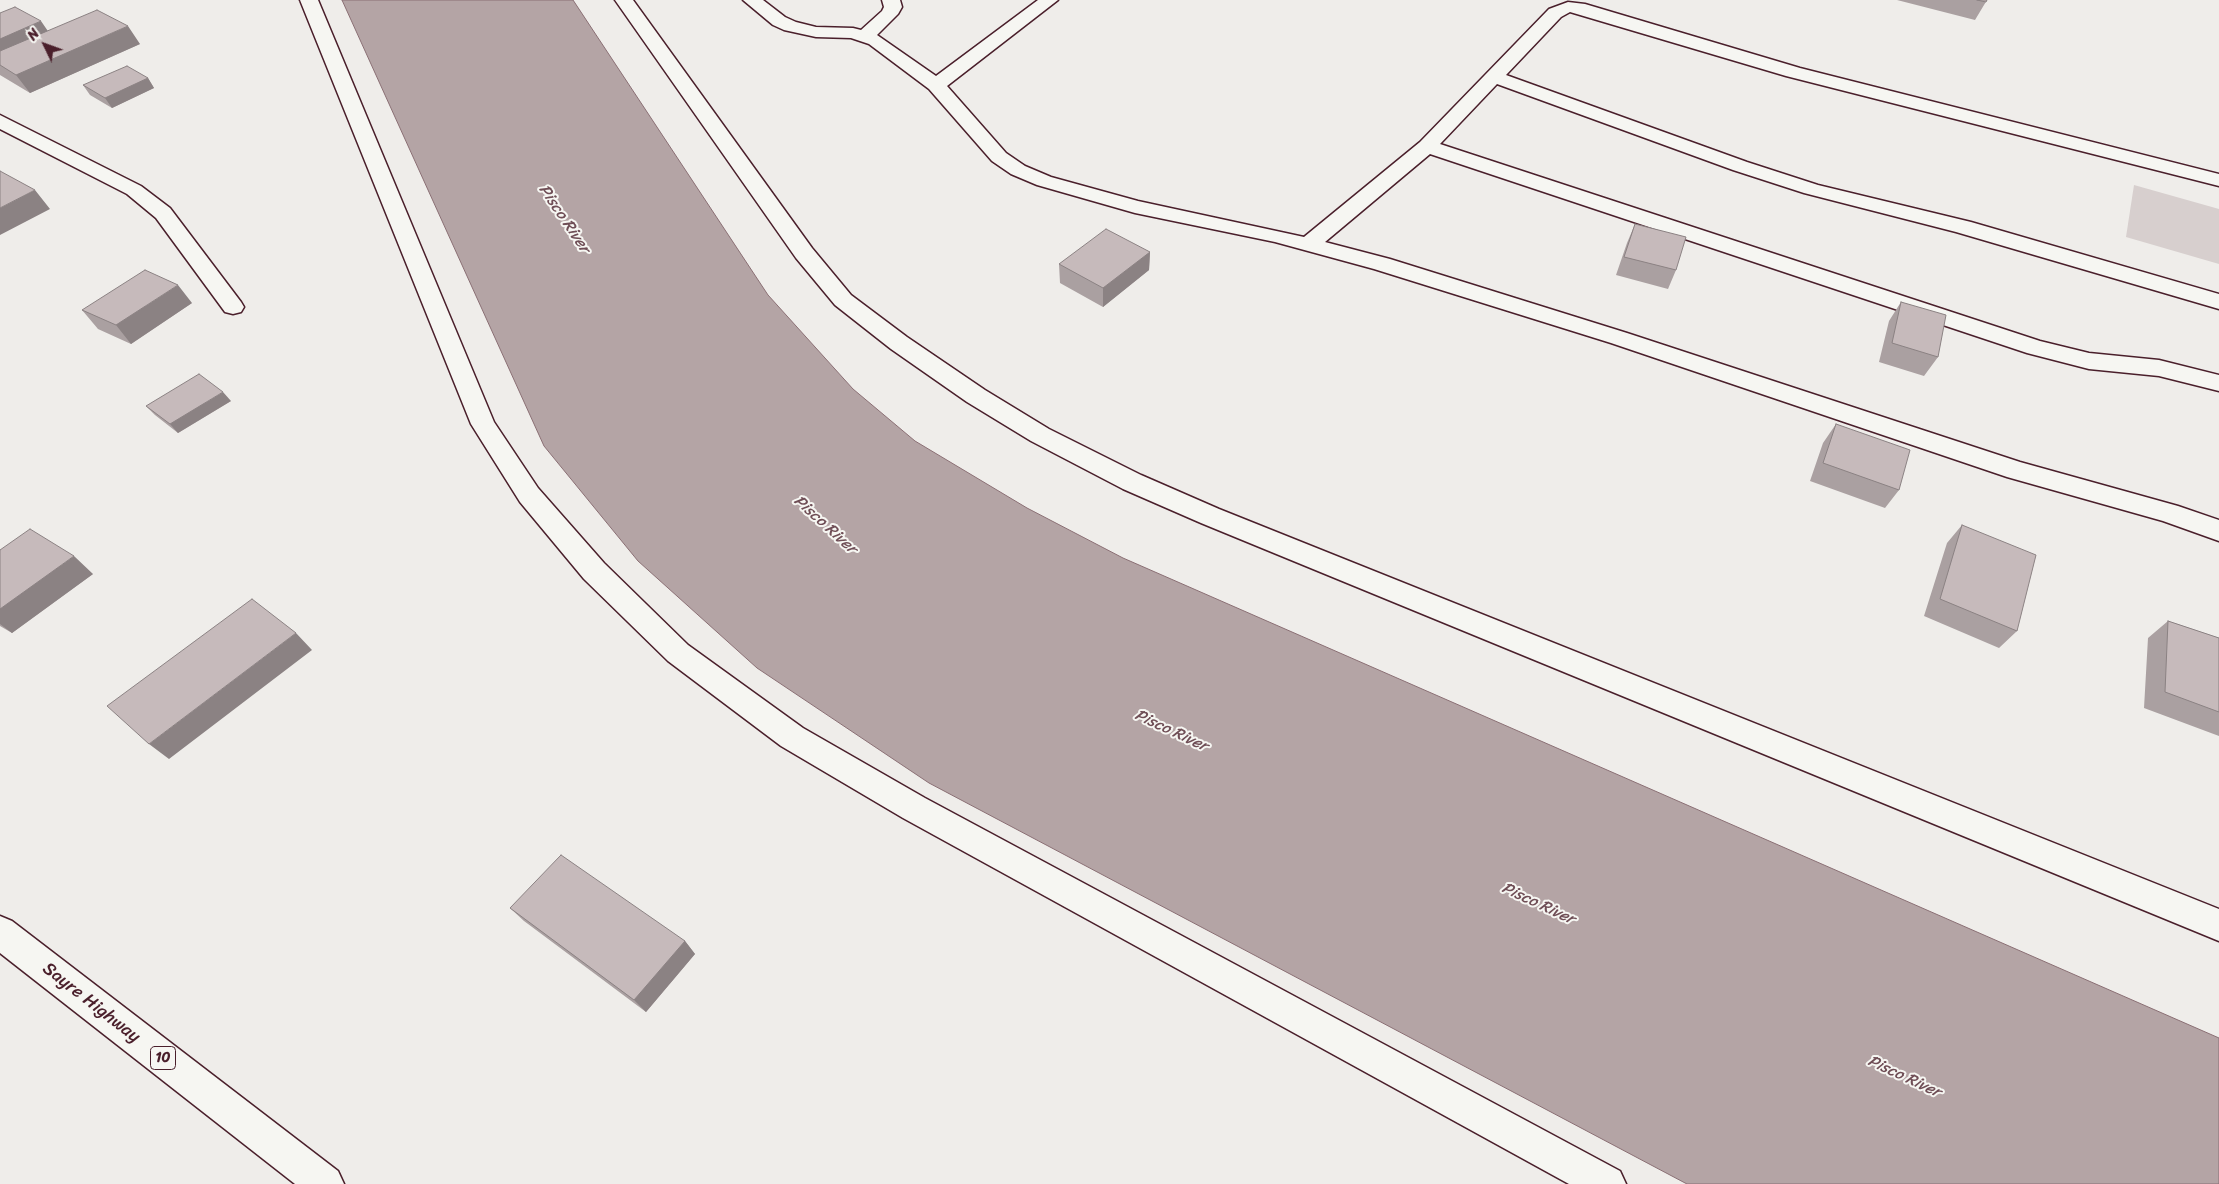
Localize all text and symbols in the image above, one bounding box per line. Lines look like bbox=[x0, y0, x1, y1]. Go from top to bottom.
north arrow bbox=[20, 20, 70, 70]
text: N bbox=[21, 23, 46, 47]
water label: Pisco River bbox=[534, 181, 594, 257]
water label: Pisco River bbox=[790, 492, 860, 558]
water label: Pisco River bbox=[1132, 706, 1210, 756]
water label: Pisco River bbox=[1499, 879, 1577, 929]
street label: Sayre Highway bbox=[38, 958, 144, 1048]
road number: 10 bbox=[150, 1046, 176, 1070]
water label: Pisco River bbox=[1865, 1052, 1943, 1102]

